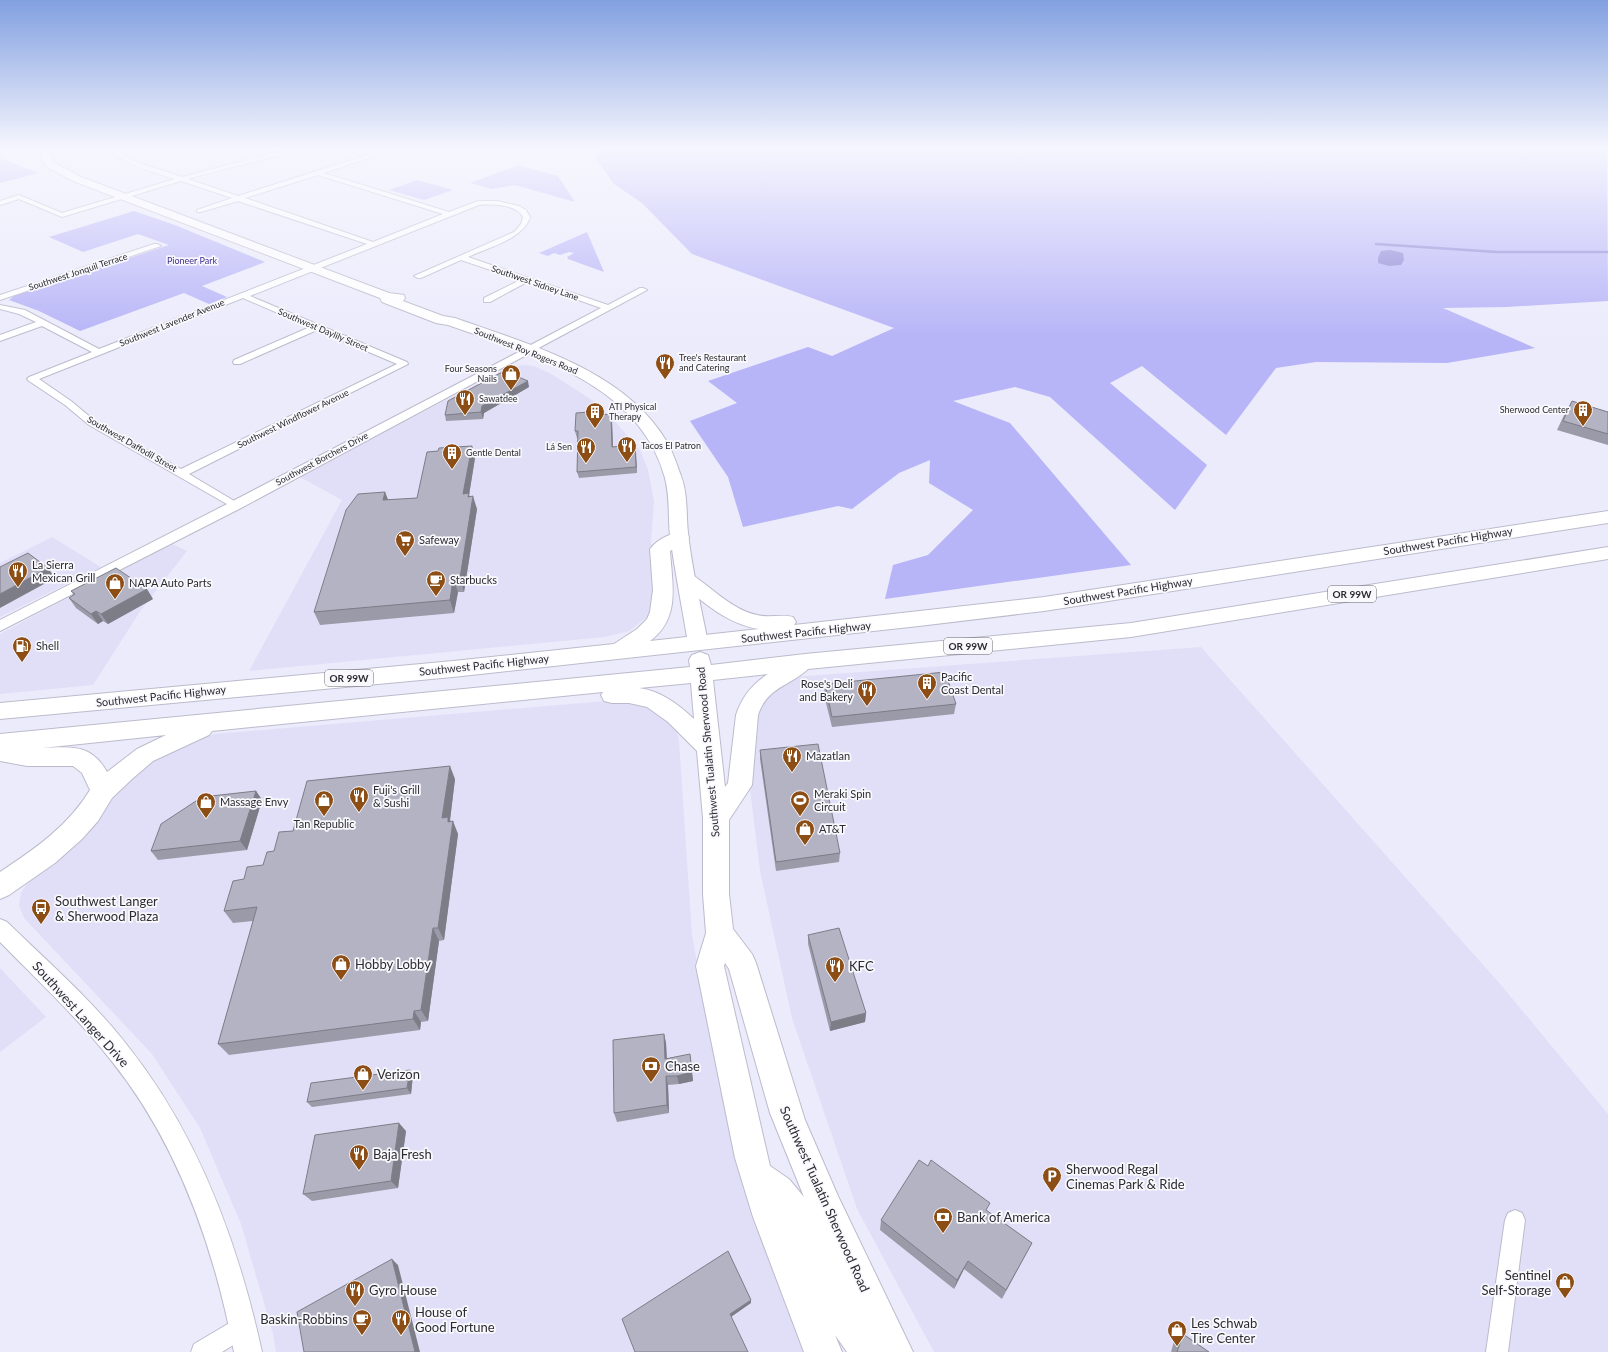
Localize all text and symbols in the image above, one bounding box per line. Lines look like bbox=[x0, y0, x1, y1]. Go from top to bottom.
street label: Southwest Jonquil Terrace bbox=[27, 250, 129, 293]
park label: Pioneer Park bbox=[167, 255, 217, 266]
street label: Southwest Sidney Lane bbox=[490, 262, 581, 303]
street label: Southwest Lavender Avenue bbox=[118, 296, 226, 349]
street label: Southwest Daylily Street bbox=[276, 306, 371, 354]
street label: Southwest Roy Rogers Road bbox=[473, 325, 580, 376]
restaurant icon: Tree's Restaurant and Catering bbox=[654, 352, 676, 380]
place label: Tree's Restaurant and Catering bbox=[679, 352, 747, 373]
place label: Four Seasons Nails bbox=[445, 363, 497, 384]
shop icon: Four Seasons Nails bbox=[500, 363, 522, 391]
street label: Southwest Windflower Avenue bbox=[235, 387, 351, 450]
restaurant icon: Sawatdee bbox=[454, 388, 476, 416]
place label: Sawatdee bbox=[479, 393, 518, 404]
building icon: Sherwood Center bbox=[1572, 399, 1594, 427]
building icon: ATI Physical Therapy bbox=[584, 401, 606, 429]
place label: ATI Physical Therapy bbox=[609, 401, 656, 422]
place label: Sherwood Center bbox=[1500, 404, 1570, 415]
street label: Southwest Daffodil Street bbox=[85, 413, 180, 474]
street label: Southwest Borchers Drive bbox=[274, 429, 370, 488]
restaurant icon: Tacos El Patron bbox=[616, 435, 638, 463]
restaurant icon: Lá Sen bbox=[575, 436, 597, 464]
place label: Tacos El Patron bbox=[641, 440, 701, 451]
place label: Lá Sen bbox=[546, 441, 572, 452]
building icon: Gentle Dental bbox=[441, 442, 463, 470]
place label: Gentle Dental bbox=[466, 447, 521, 458]
street label: Southwest Pacific Highway bbox=[1382, 524, 1514, 557]
supermarket icon: Safeway bbox=[394, 529, 416, 557]
place label: Safeway bbox=[419, 533, 460, 546]
place label: La Sierra Mexican Grill bbox=[32, 558, 95, 584]
restaurant icon: La Sierra Mexican Grill bbox=[7, 560, 29, 588]
cafe icon: Starbucks bbox=[425, 569, 447, 597]
shop icon: NAPA Auto Parts bbox=[104, 572, 126, 600]
place label: Starbucks bbox=[450, 573, 497, 586]
street label: Southwest Pacific Highway bbox=[1062, 574, 1194, 607]
place label: NAPA Auto Parts bbox=[129, 576, 212, 589]
road number: OR 99W bbox=[1328, 586, 1376, 602]
street label: Southwest Pacific Highway bbox=[740, 618, 872, 645]
fuel station icon: Shell bbox=[11, 635, 33, 663]
road number: OR 99W bbox=[944, 638, 992, 654]
place label: Shell bbox=[36, 639, 59, 652]
street label: Southwest Pacific Highway bbox=[418, 651, 550, 678]
street label: Southwest Tualatin Sherwood Road bbox=[694, 666, 721, 838]
road number: OR 99W bbox=[325, 670, 373, 686]
place label: Pacific Coast Dental bbox=[941, 670, 1004, 696]
building icon: Pacific Coast Dental bbox=[916, 672, 938, 700]
place label: Rose's Deli and Bakery bbox=[799, 677, 853, 703]
restaurant icon: Rose's Deli and Bakery bbox=[856, 679, 878, 707]
street label: Southwest Pacific Highway bbox=[95, 682, 227, 709]
restaurant icon: Mazatlan bbox=[781, 745, 803, 773]
place label: Mazatlan bbox=[806, 749, 850, 762]
place label: Fuji's Grill & Sushi bbox=[373, 783, 420, 809]
restaurant icon: Fuji's Grill & Sushi bbox=[348, 785, 370, 813]
place label: Meraki Spin Circuit bbox=[814, 787, 871, 813]
shop icon: Tan Republic bbox=[313, 789, 335, 817]
sports icon: Meraki Spin Circuit bbox=[789, 789, 811, 817]
shop icon: Massage Envy bbox=[195, 791, 217, 819]
place label: Massage Envy bbox=[220, 795, 289, 808]
place label: Tan Republic bbox=[294, 817, 354, 830]
shop icon: AT&T bbox=[794, 818, 816, 846]
place label: AT&T bbox=[819, 822, 846, 835]
place label: Southwest Langer & Sherwood Plaza bbox=[55, 893, 158, 924]
bus stop icon: Southwest Langer & Sherwood Plaza bbox=[30, 897, 52, 925]
shop icon: Hobby Lobby bbox=[330, 953, 352, 981]
restaurant icon: KFC bbox=[824, 955, 846, 983]
place label: Hobby Lobby bbox=[355, 956, 431, 972]
street label: Southwest Langer Drive bbox=[29, 958, 133, 1070]
place label: KFC bbox=[849, 958, 874, 974]
bank icon: Chase bbox=[640, 1055, 662, 1083]
place label: Chase bbox=[665, 1058, 700, 1074]
shop icon: Verizon bbox=[352, 1063, 374, 1091]
place label: Verizon bbox=[377, 1066, 420, 1082]
street label: Southwest Tualatin Sherwood Road bbox=[777, 1104, 873, 1294]
restaurant icon: Baja Fresh bbox=[348, 1143, 370, 1171]
place label: Baja Fresh bbox=[373, 1146, 432, 1162]
place label: Sherwood Regal Cinemas Park & Ride bbox=[1066, 1161, 1185, 1192]
parking icon: Sherwood Regal Cinemas Park & Ride bbox=[1041, 1165, 1063, 1193]
bank icon: Bank of America bbox=[932, 1206, 954, 1234]
place label: Bank of America bbox=[957, 1209, 1050, 1225]
place label: Sentinel Self-Storage bbox=[1481, 1267, 1551, 1298]
shop icon: Sentinel Self-Storage bbox=[1554, 1271, 1576, 1299]
restaurant icon: Gyro House bbox=[344, 1279, 366, 1307]
place label: Gyro House bbox=[369, 1282, 437, 1298]
place label: House of Good Fortune bbox=[415, 1304, 495, 1335]
cafe icon: Baskin-Robbins bbox=[351, 1308, 373, 1336]
restaurant icon: House of Good Fortune bbox=[390, 1308, 412, 1336]
place label: Baskin-Robbins bbox=[260, 1311, 348, 1327]
place label: Les Schwab Tire Center bbox=[1191, 1315, 1257, 1346]
shop icon: Les Schwab Tire Center bbox=[1166, 1319, 1188, 1347]

